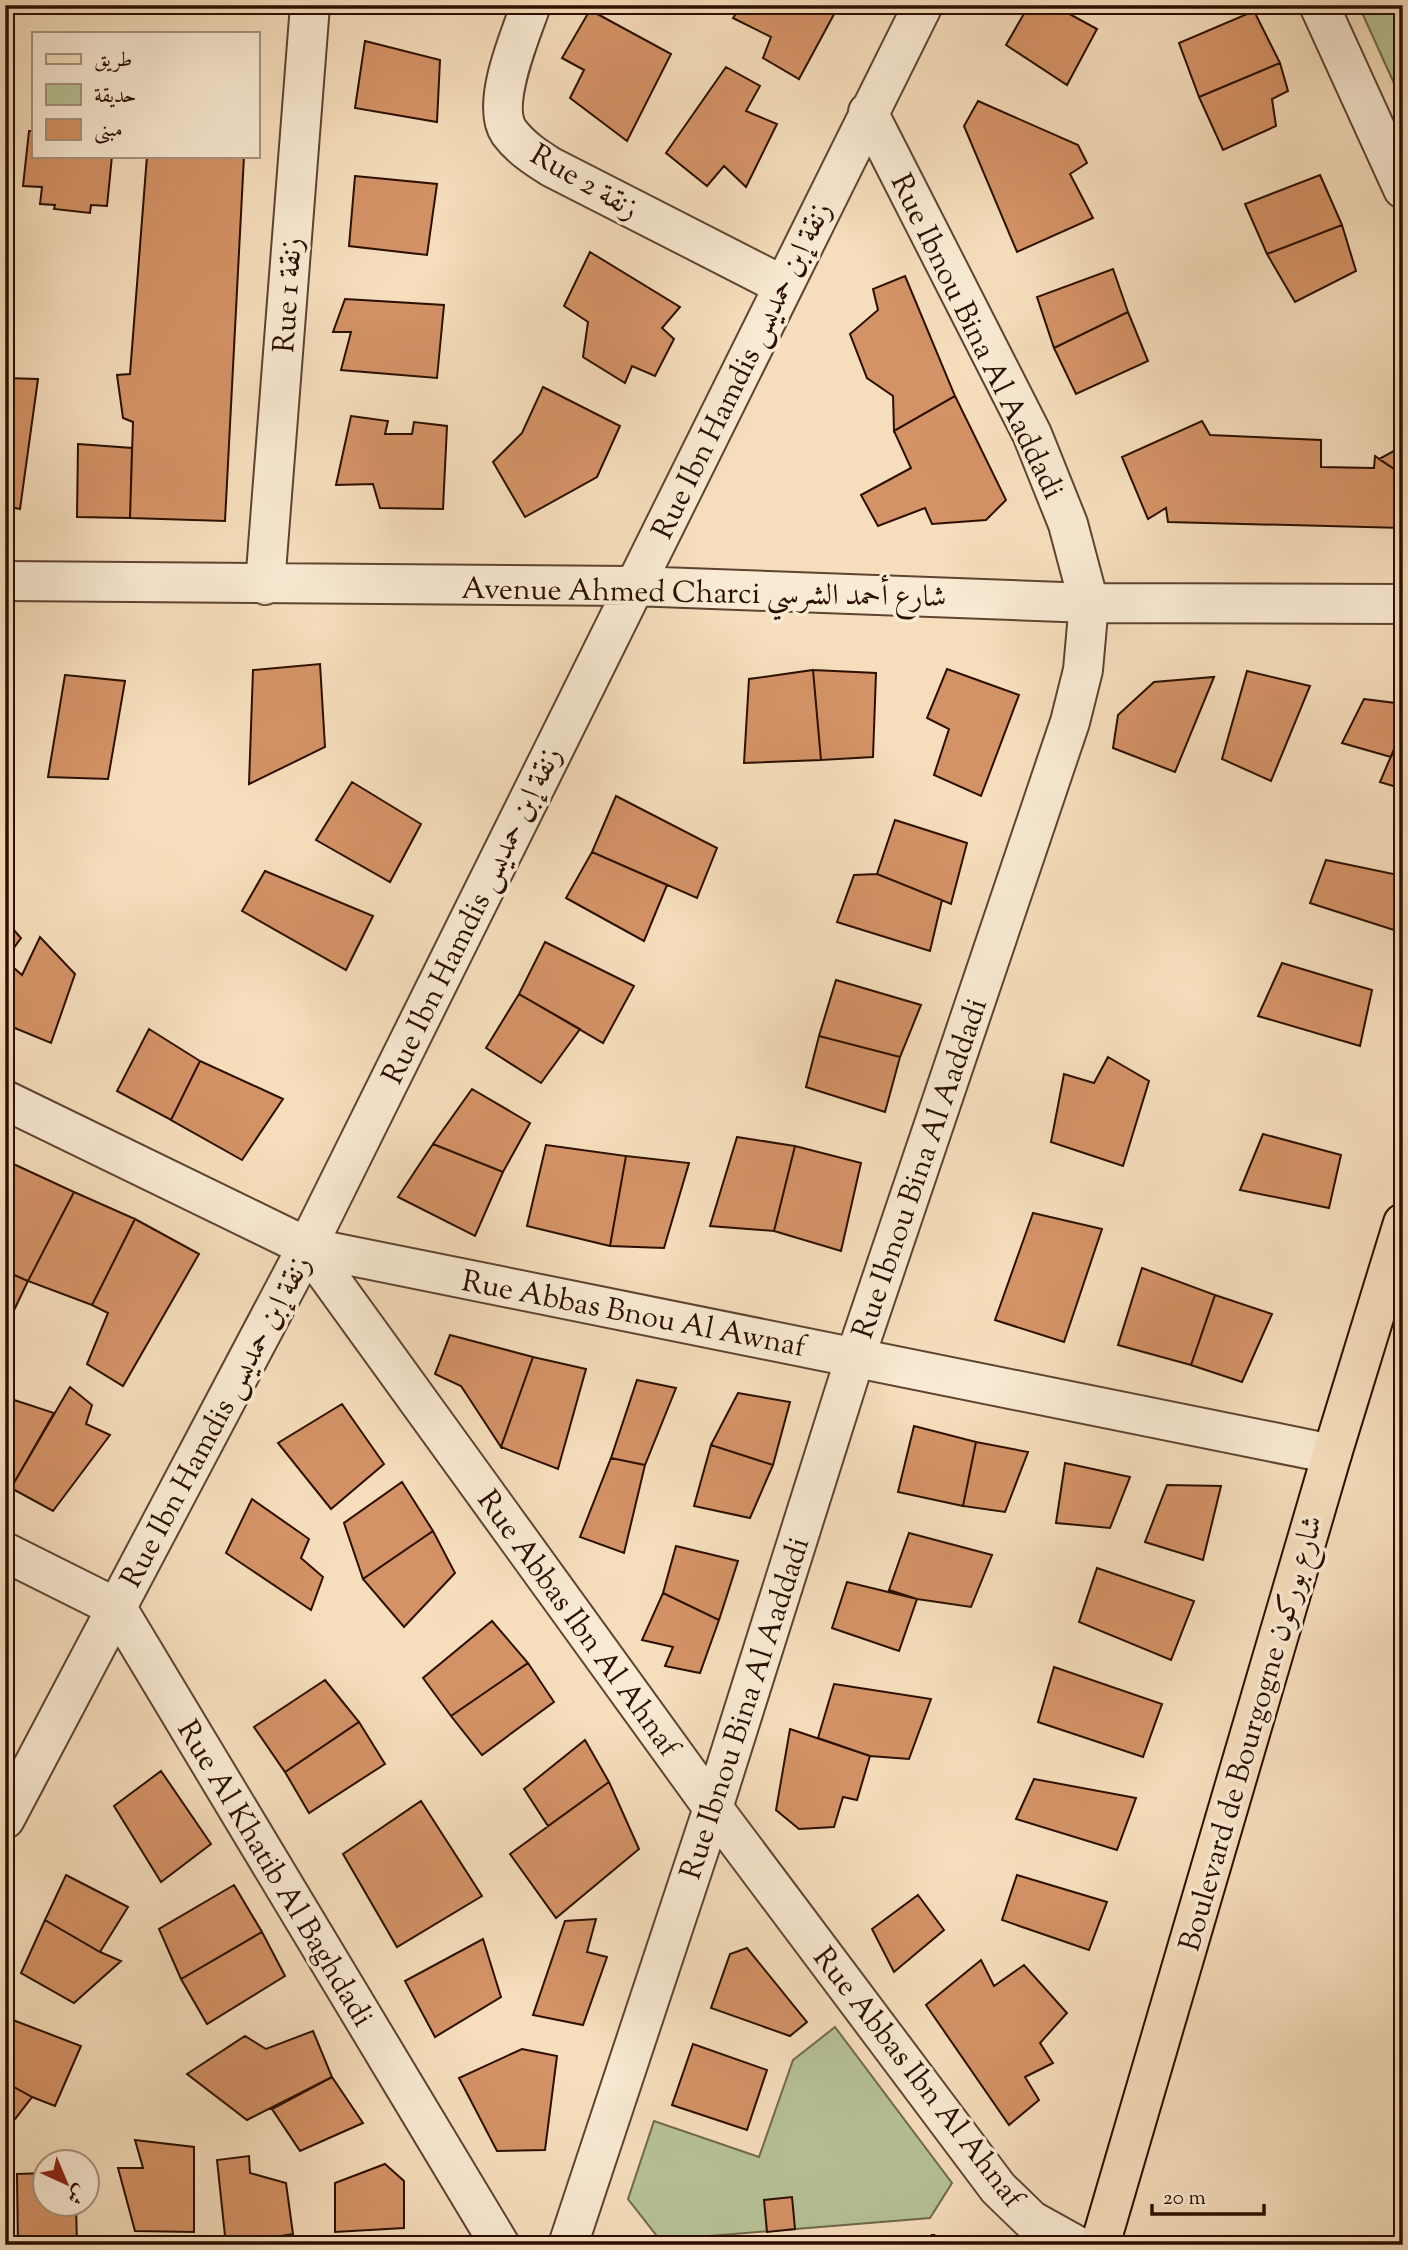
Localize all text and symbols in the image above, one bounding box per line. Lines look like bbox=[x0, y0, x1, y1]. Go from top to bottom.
legend bbox=[32, 32, 259, 158]
text: طريق bbox=[94, 46, 132, 76]
text: حديقة bbox=[94, 82, 137, 112]
text: مبنى bbox=[94, 116, 123, 146]
street label: Rue 2 زنقة bbox=[521, 135, 646, 232]
street label: Rue Ibnou Bina Al Aaddadi bbox=[878, 167, 1073, 507]
street label: Rue Ibn Hamdis زنقة إبن حمديس bbox=[643, 195, 844, 547]
street label: Rue 1 زنقة bbox=[264, 236, 315, 354]
street label: Avenue Ahmed Charci شارع أحمد الشرسي bbox=[461, 567, 947, 624]
street label: Rue Ibn Hamdis زنقة إبن حمديس bbox=[373, 740, 574, 1092]
street label: Rue Ibnou Bina Al Aaddadi bbox=[843, 993, 1000, 1345]
street label: Rue Ibn Hamdis زنقة إبن حمديس bbox=[111, 1248, 323, 1596]
street label: Rue Abbas Bnou Al Awnaf bbox=[458, 1261, 811, 1370]
street label: Rue Abbas Ibn Al Ahnaf bbox=[465, 1482, 690, 1768]
street label: Boulevard de Bourgogne شارع بوركون bbox=[1170, 1511, 1336, 1957]
street label: Rue Ibnou Bina Al Aaddadi bbox=[671, 1532, 822, 1885]
street label: Rue Al Khatib Al Baghdadi bbox=[165, 1713, 383, 2036]
street label: Rue Abbas Ibn Al Ahnaf bbox=[801, 1939, 1034, 2219]
north arrow bbox=[32, 2148, 102, 2218]
scale bar bbox=[1152, 2173, 1264, 2217]
text: ش bbox=[60, 2177, 92, 2210]
text: 20 m bbox=[1163, 2184, 1206, 2214]

